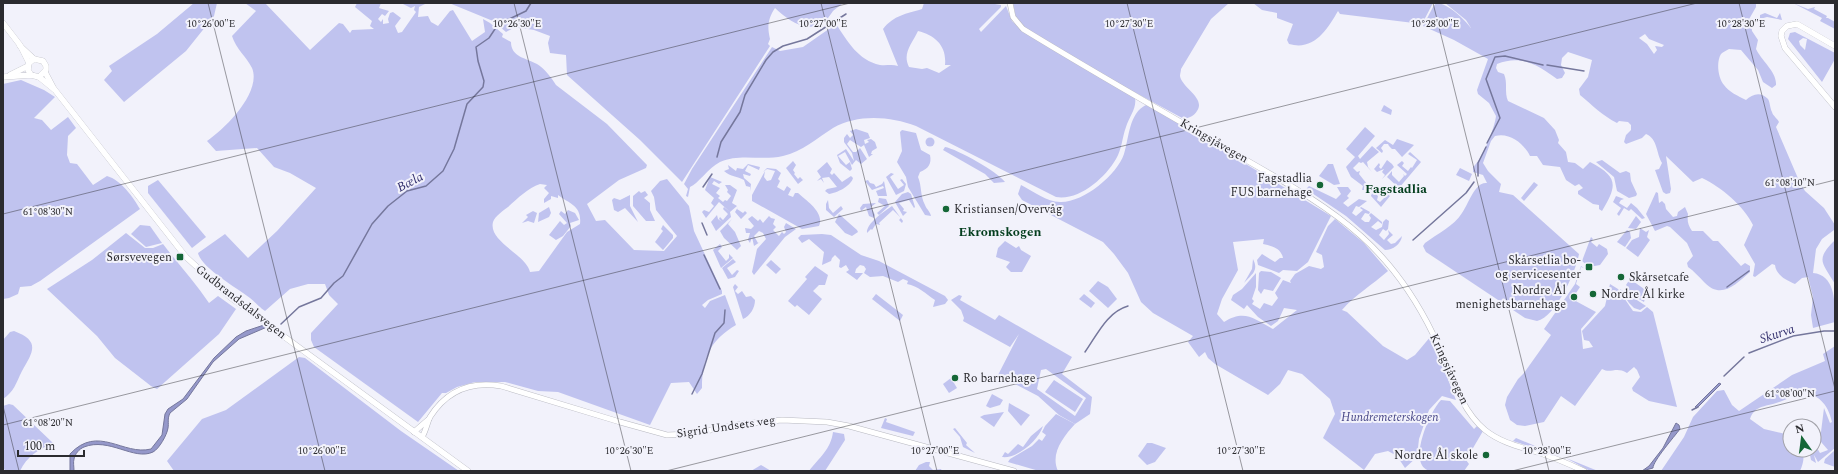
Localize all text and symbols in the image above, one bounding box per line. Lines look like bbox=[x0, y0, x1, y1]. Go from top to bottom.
text: 10°26'00"E bbox=[187, 16, 235, 32]
text: 10°26'30"E bbox=[493, 16, 541, 32]
text: 10°27'00"E bbox=[799, 16, 847, 32]
text: 10°27'30"E bbox=[1105, 16, 1153, 32]
text: 10°28'00"E bbox=[1411, 16, 1459, 32]
text: 10°28'30"E bbox=[1717, 16, 1765, 32]
street label: Kringsjåvegen bbox=[1176, 114, 1252, 168]
water label: Bæla bbox=[393, 167, 427, 197]
place label: Fagstadlia FUS barnehage bbox=[1230, 169, 1312, 202]
text: 61°08'10"N bbox=[1765, 175, 1815, 191]
district label: Fagstadlia bbox=[1365, 179, 1427, 199]
marker: Fagstadlia FUS barnehage bbox=[1315, 180, 1325, 190]
place label: Kristiansen/Overvåg bbox=[954, 200, 1062, 219]
text: 61°08'30"N bbox=[23, 204, 73, 220]
marker: Kristiansen/Overvåg bbox=[941, 204, 951, 214]
district label: Ekromskogen bbox=[959, 222, 1041, 242]
place label: Sørsvevegen bbox=[107, 248, 172, 267]
place label: Skårsetlia bo- og servicesenter bbox=[1495, 251, 1581, 284]
marker: Sørsvevegen bbox=[175, 252, 185, 262]
street label: Gudbrandsdalsvegen bbox=[191, 260, 291, 344]
marker: Skårsetlia bo- og servicesenter bbox=[1584, 262, 1594, 272]
place label: Skårsetcafe bbox=[1629, 268, 1689, 287]
marker: Skårsetcafe bbox=[1616, 272, 1626, 282]
place label: Nordre Ål menighetsbarnehage bbox=[1455, 281, 1566, 314]
place label: Nordre Ål kirke bbox=[1601, 285, 1685, 304]
marker: Nordre Ål kirke bbox=[1588, 289, 1598, 299]
marker: Nordre Ål menighetsbarnehage bbox=[1569, 292, 1579, 302]
water label: Skurva bbox=[1757, 319, 1798, 349]
street label: Kringsjåvegen bbox=[1424, 330, 1474, 408]
place label: Ro barnehage bbox=[963, 369, 1036, 388]
marker: Ro barnehage bbox=[950, 373, 960, 383]
text: 61°08'00"N bbox=[1765, 386, 1815, 402]
park label: Hundremeterskogen bbox=[1341, 408, 1439, 427]
street label: Sigrid Undsets veg bbox=[675, 411, 777, 443]
text: 61°08'20"N bbox=[23, 415, 73, 431]
north arrow bbox=[1782, 418, 1822, 458]
text: N bbox=[1793, 419, 1806, 438]
scale bar bbox=[18, 432, 84, 458]
text: 100 m bbox=[24, 437, 55, 456]
text: 10°26'00"E bbox=[298, 443, 346, 459]
text: 10°26'30"E bbox=[605, 443, 653, 459]
text: 10°27'00"E bbox=[911, 443, 959, 459]
text: 10°27'30"E bbox=[1217, 443, 1265, 459]
text: 10°28'00"E bbox=[1523, 443, 1571, 459]
place label: Nordre Ål skole bbox=[1394, 446, 1478, 465]
marker: Nordre Ål skole bbox=[1481, 450, 1491, 460]

